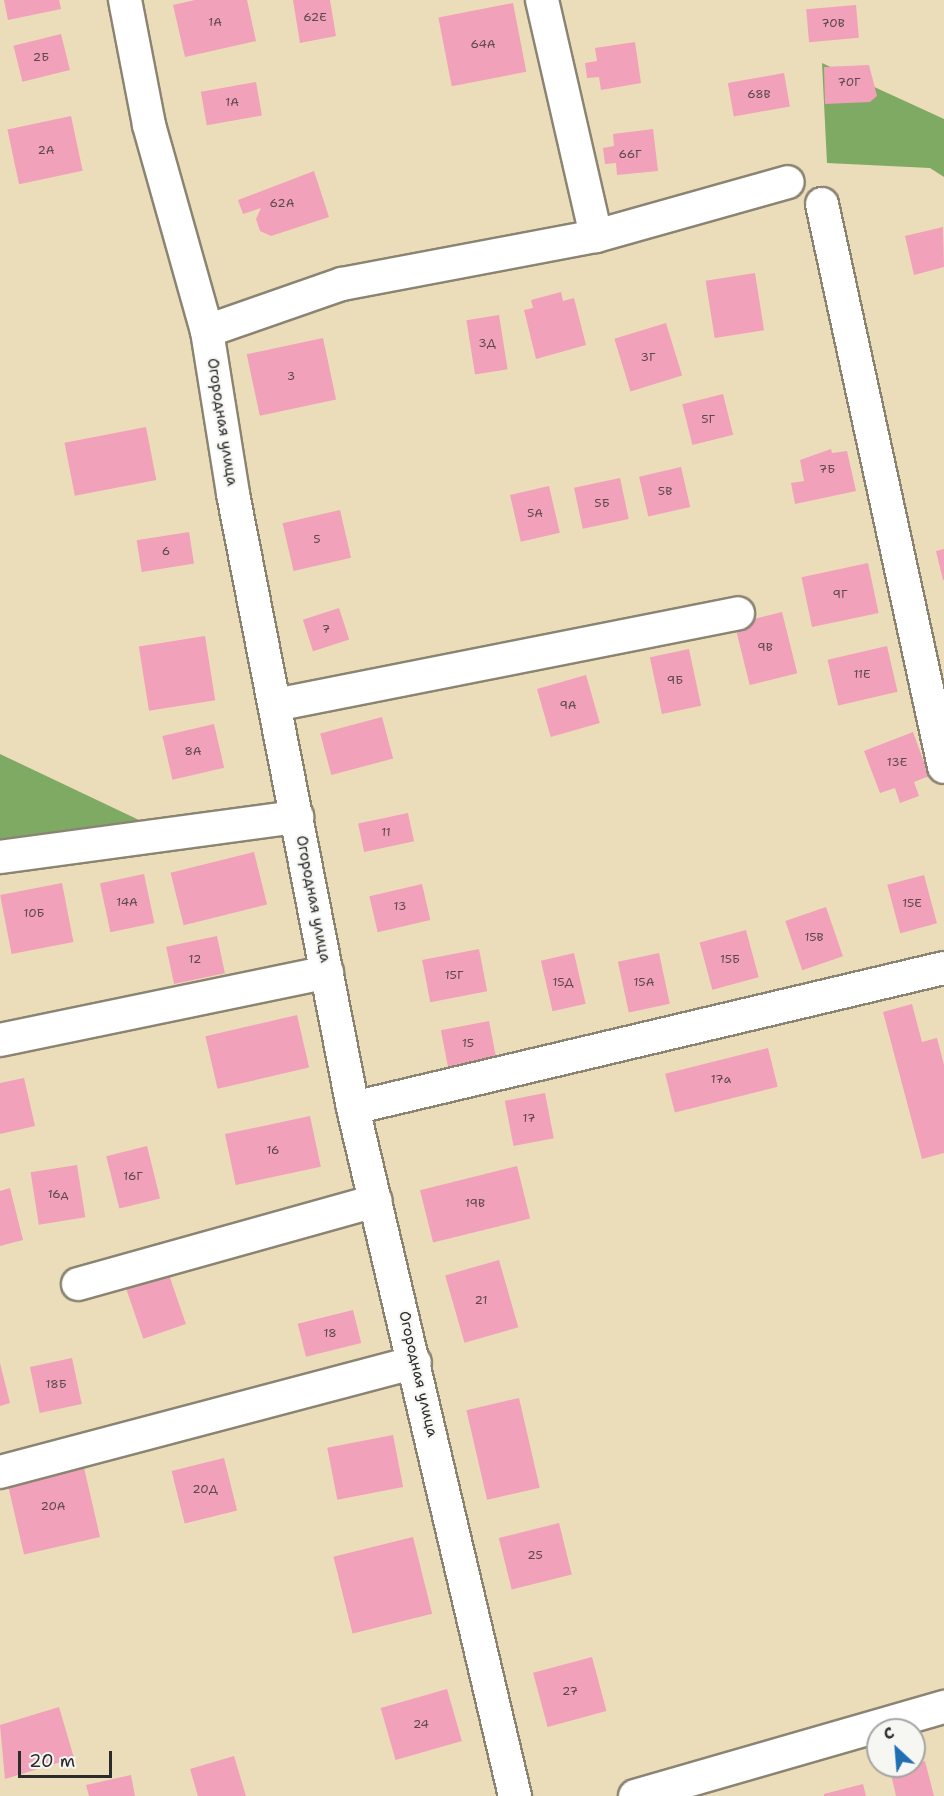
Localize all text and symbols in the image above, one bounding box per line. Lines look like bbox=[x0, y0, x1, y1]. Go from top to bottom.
house number: 62Е bbox=[303, 11, 327, 25]
house number: 1А bbox=[208, 16, 222, 30]
house number: 70В bbox=[821, 17, 845, 31]
house number: 64А bbox=[470, 38, 496, 52]
house number: 2Б bbox=[33, 51, 49, 65]
house number: 70Г bbox=[838, 76, 860, 90]
house number: 68В bbox=[747, 88, 771, 102]
house number: 1А bbox=[225, 96, 239, 110]
house number: 2А bbox=[37, 144, 55, 158]
house number: 66Г bbox=[619, 148, 641, 162]
house number: 62А bbox=[270, 197, 294, 211]
house number: 3Д bbox=[478, 337, 496, 351]
house number: 3Г bbox=[641, 351, 655, 365]
street label: Огородная улица bbox=[203, 357, 241, 487]
house number: 3 bbox=[287, 370, 295, 384]
house number: 5Г bbox=[701, 413, 715, 427]
house number: 7Б bbox=[819, 463, 835, 477]
house number: 5В bbox=[658, 485, 672, 499]
house number: 5Б bbox=[594, 497, 610, 511]
house number: 5А bbox=[527, 507, 543, 521]
house number: 5 bbox=[313, 533, 321, 547]
house number: 6 bbox=[162, 545, 170, 559]
house number: 9Г bbox=[833, 588, 847, 602]
house number: 7 bbox=[322, 623, 330, 637]
house number: 9В bbox=[757, 641, 773, 655]
house number: 11Е bbox=[853, 668, 871, 682]
house number: 9Б bbox=[667, 674, 683, 688]
house number: 9А bbox=[559, 699, 577, 713]
house number: 8А bbox=[184, 745, 202, 759]
house number: 13Е bbox=[887, 756, 907, 770]
house number: 11 bbox=[381, 826, 391, 840]
street label: Огородная улица bbox=[292, 834, 334, 964]
house number: 14А bbox=[116, 896, 138, 910]
house number: 15Е bbox=[902, 897, 922, 911]
house number: 13 bbox=[394, 900, 406, 914]
house number: 10Б bbox=[23, 907, 45, 921]
house number: 15В bbox=[804, 931, 824, 945]
house number: 12 bbox=[189, 953, 201, 967]
house number: 15Б bbox=[720, 953, 740, 967]
house number: 15Г bbox=[445, 969, 463, 983]
house number: 15Д bbox=[552, 976, 574, 990]
house number: 15А bbox=[634, 976, 654, 990]
house number: 15 bbox=[462, 1037, 474, 1051]
house number: 17а bbox=[711, 1073, 731, 1087]
house number: 17 bbox=[523, 1112, 535, 1126]
house number: 16 bbox=[266, 1144, 280, 1158]
house number: 16Г bbox=[123, 1170, 143, 1184]
house number: 16д bbox=[48, 1188, 68, 1202]
house number: 19В bbox=[465, 1197, 485, 1211]
house number: 21 bbox=[475, 1294, 487, 1308]
street label: Огородная улица bbox=[395, 1309, 441, 1439]
house number: 18 bbox=[323, 1327, 337, 1341]
house number: 18Б bbox=[45, 1378, 67, 1392]
house number: 20Д bbox=[192, 1483, 218, 1497]
house number: 20А bbox=[40, 1500, 66, 1514]
house number: 25 bbox=[527, 1549, 543, 1563]
house number: 27 bbox=[562, 1685, 578, 1699]
house number: 24 bbox=[413, 1718, 429, 1732]
north arrow bbox=[866, 1718, 926, 1778]
text: С bbox=[880, 1722, 898, 1745]
scale bar bbox=[21, 1739, 116, 1777]
text: 20 m bbox=[29, 1749, 75, 1773]

